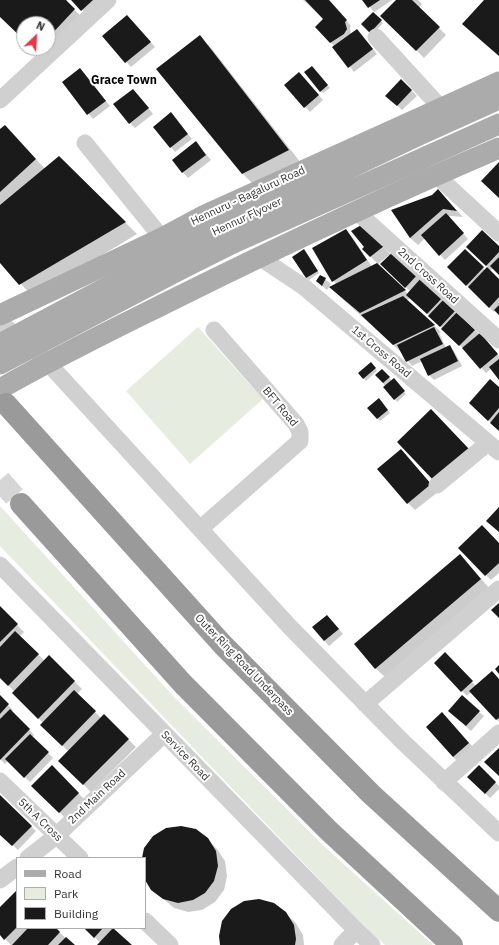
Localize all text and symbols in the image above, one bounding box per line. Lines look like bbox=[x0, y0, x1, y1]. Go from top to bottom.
north arrow bbox=[16, 16, 56, 56]
text: N bbox=[34, 18, 47, 34]
district label: Grace Town bbox=[91, 74, 157, 88]
street label: Hennuru - Bagaluru Road bbox=[189, 164, 307, 228]
street label: Hennur Flyover bbox=[210, 195, 284, 239]
street label: 2nd Cross Road bbox=[395, 245, 461, 307]
street label: 1st Cross Road bbox=[348, 323, 414, 381]
street label: BFT Road bbox=[260, 385, 300, 429]
street label: Outer Ring Road Underpass bbox=[192, 612, 296, 718]
street label: Service Road bbox=[158, 728, 212, 784]
street label: 2nd Main Road bbox=[66, 767, 128, 827]
street label: 5th A Cross bbox=[15, 796, 65, 844]
legend bbox=[16, 857, 146, 929]
text: Road bbox=[54, 866, 82, 881]
text: Park bbox=[54, 886, 78, 901]
text: Building bbox=[54, 906, 98, 921]

